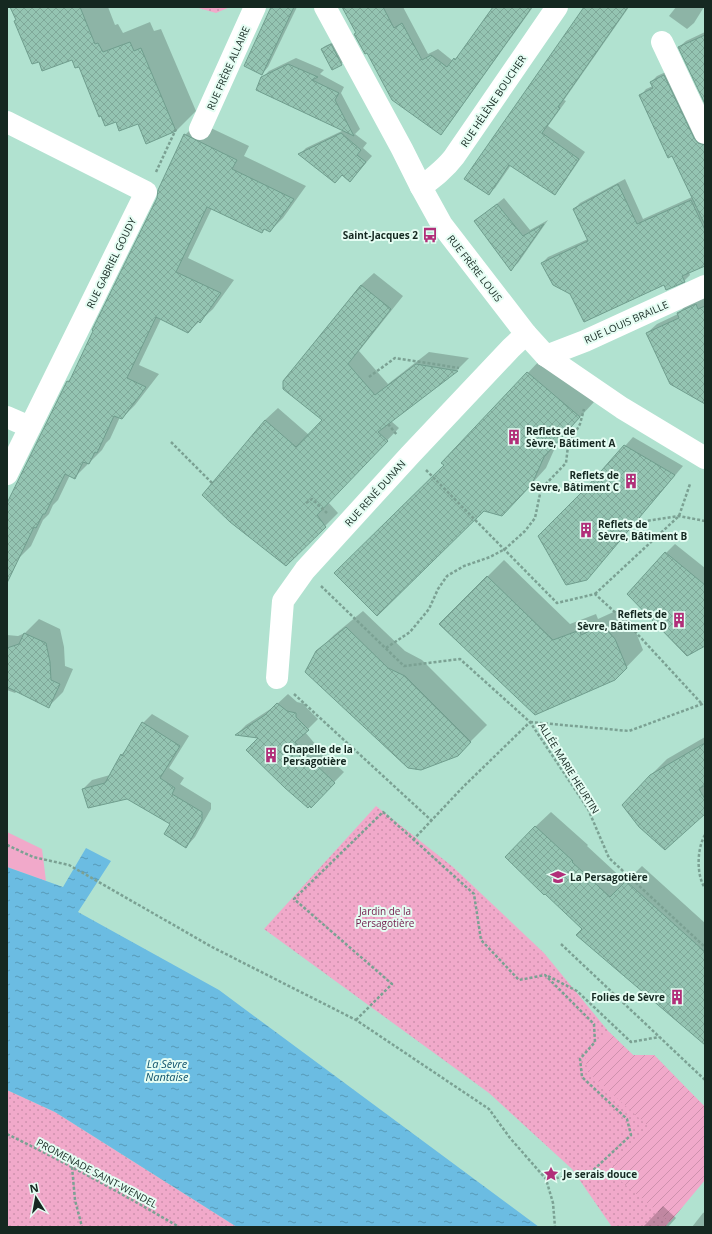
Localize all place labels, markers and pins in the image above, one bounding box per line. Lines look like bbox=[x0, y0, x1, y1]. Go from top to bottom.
bus stop icon: Saint-Jacques 2 bbox=[421, 226, 439, 244]
place label: Saint-Jacques 2 bbox=[343, 228, 418, 242]
place label: Reflets de Sèvre, Bâtiment A bbox=[526, 424, 615, 450]
building icon: Reflets de Sèvre, Bâtiment A bbox=[505, 428, 523, 446]
place label: Reflets de Sèvre, Bâtiment C bbox=[530, 468, 620, 494]
building icon: Reflets de Sèvre, Bâtiment C bbox=[622, 472, 640, 490]
place label: Reflets de Sèvre, Bâtiment B bbox=[598, 517, 687, 543]
building icon: Reflets de Sèvre, Bâtiment B bbox=[577, 521, 595, 539]
place label: Reflets de Sèvre, Bâtiment D bbox=[577, 607, 667, 633]
building icon: Reflets de Sèvre, Bâtiment D bbox=[670, 611, 688, 629]
place label: Chapelle de la Persagotière bbox=[283, 742, 353, 768]
building icon: Chapelle de la Persagotière bbox=[262, 746, 280, 764]
school or university icon: La Persagotière bbox=[549, 868, 567, 886]
place label: La Persagotière bbox=[570, 870, 648, 884]
building icon: Folies de Sèvre bbox=[668, 988, 686, 1006]
place label: Folies de Sèvre bbox=[591, 990, 665, 1004]
place icon: Je serais douce bbox=[542, 1165, 560, 1183]
place label: Je serais douce bbox=[562, 1167, 637, 1181]

